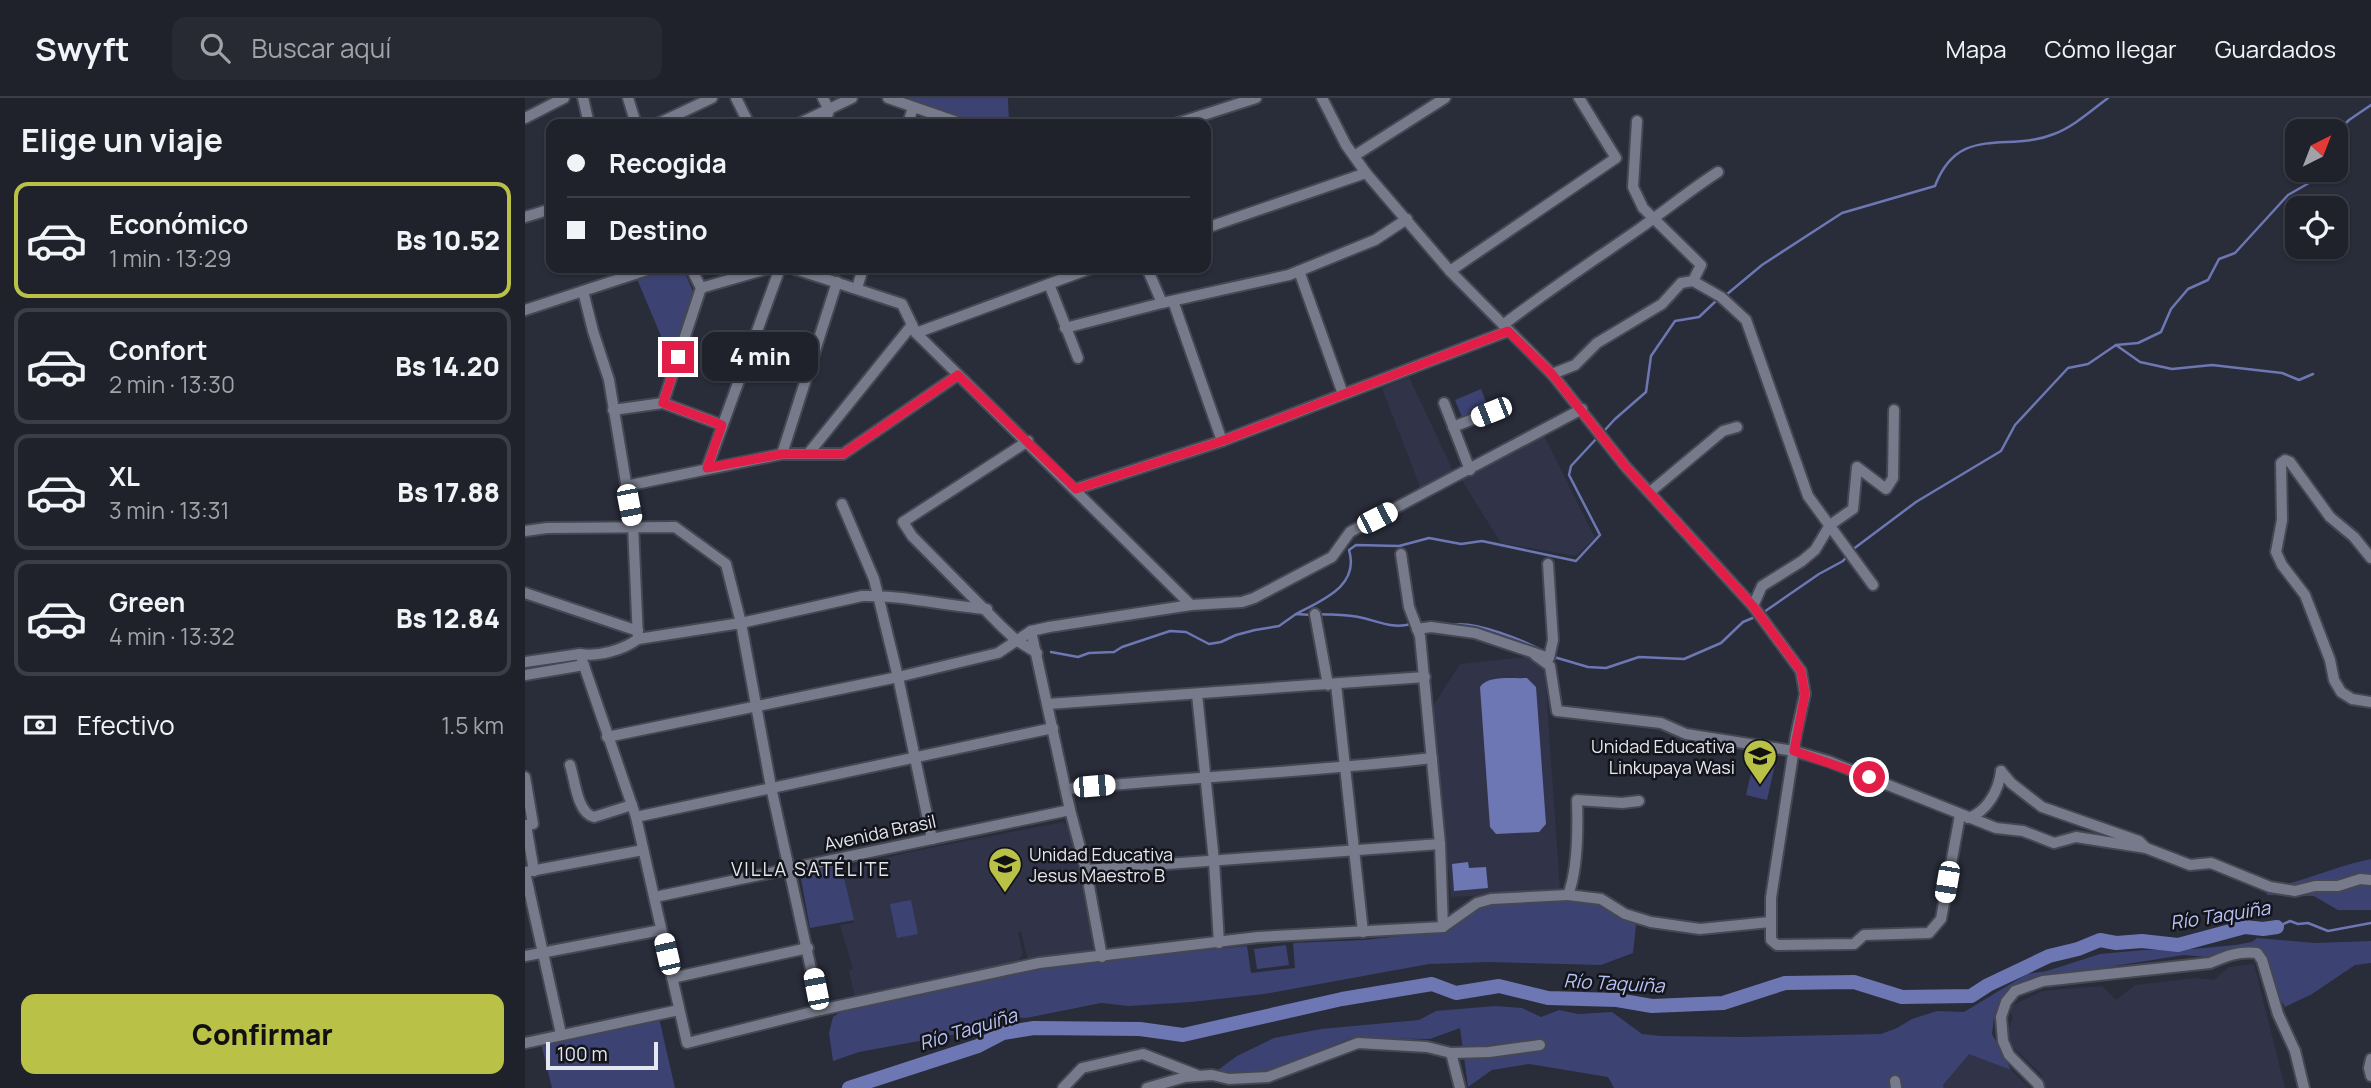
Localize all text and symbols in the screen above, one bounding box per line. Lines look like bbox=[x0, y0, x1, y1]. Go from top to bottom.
search box bbox=[172, 17, 662, 80]
text: Swyft bbox=[35, 26, 130, 71]
icon: search bbox=[196, 29, 234, 67]
text: Buscar aquí bbox=[252, 30, 391, 66]
text: Mapa bbox=[1946, 32, 2007, 65]
text: Cómo llegar bbox=[2045, 32, 2177, 65]
text: Guardados bbox=[2215, 32, 2336, 65]
text: Elige un viaje bbox=[21, 118, 223, 162]
north arrow bbox=[2285, 119, 2349, 182]
map controls bbox=[2285, 119, 2348, 259]
text: Recogida bbox=[609, 145, 727, 181]
button: locate bbox=[2285, 196, 2348, 259]
text: Económico bbox=[109, 206, 248, 242]
icon: car bbox=[25, 209, 88, 272]
text: Destino bbox=[609, 212, 708, 248]
text: Bs 10.52 bbox=[396, 222, 500, 258]
text: 1 min · 13:29 bbox=[109, 242, 231, 274]
text: Confort bbox=[109, 332, 208, 368]
callout: 4 min bbox=[703, 332, 818, 382]
icon: car bbox=[25, 335, 88, 398]
text: 4 min bbox=[729, 340, 791, 372]
route end bbox=[662, 341, 694, 373]
text: Bs 14.20 bbox=[395, 348, 500, 384]
text: 2 min · 13:30 bbox=[109, 368, 235, 400]
car bbox=[1468, 394, 1515, 430]
text: XL bbox=[109, 458, 140, 494]
icon: car bbox=[25, 461, 88, 524]
text: Bs 17.88 bbox=[397, 474, 500, 510]
car bbox=[615, 482, 644, 528]
text: 3 min · 13:31 bbox=[109, 494, 230, 526]
car bbox=[1354, 499, 1401, 537]
text: Green bbox=[109, 584, 185, 620]
icon: car bbox=[25, 587, 88, 650]
text: Bs 12.84 bbox=[396, 600, 500, 636]
text: 4 min · 13:32 bbox=[109, 620, 235, 652]
icon: cash bbox=[21, 706, 59, 744]
text: Efectivo bbox=[77, 707, 175, 743]
text: 1.5 km bbox=[441, 709, 504, 741]
place label: Unidad Educativa Linkupaya Wasi bbox=[1591, 734, 1735, 779]
school or university icon: Unidad Educativa Linkupaya Wasi bbox=[1741, 737, 1779, 786]
route start bbox=[1853, 761, 1885, 793]
car bbox=[1073, 774, 1116, 798]
street label: Avenida Brasil bbox=[822, 808, 938, 856]
place label: Unidad Educativa Jesus Maestro B bbox=[1029, 842, 1173, 887]
school or university icon: Unidad Educativa Jesus Maestro B bbox=[986, 845, 1024, 894]
district label: VILLA SATÉLITE bbox=[731, 856, 891, 882]
car bbox=[1934, 859, 1961, 905]
water label: Río Taquiña bbox=[2168, 894, 2273, 936]
car bbox=[653, 931, 682, 977]
car bbox=[802, 966, 831, 1012]
water label: Río Taquiña bbox=[1563, 967, 1666, 999]
button: Confirmar bbox=[21, 994, 504, 1074]
water label: Río Taquiña bbox=[916, 1001, 1021, 1056]
scale bar bbox=[546, 1039, 658, 1071]
text: 100 m bbox=[557, 1041, 608, 1067]

